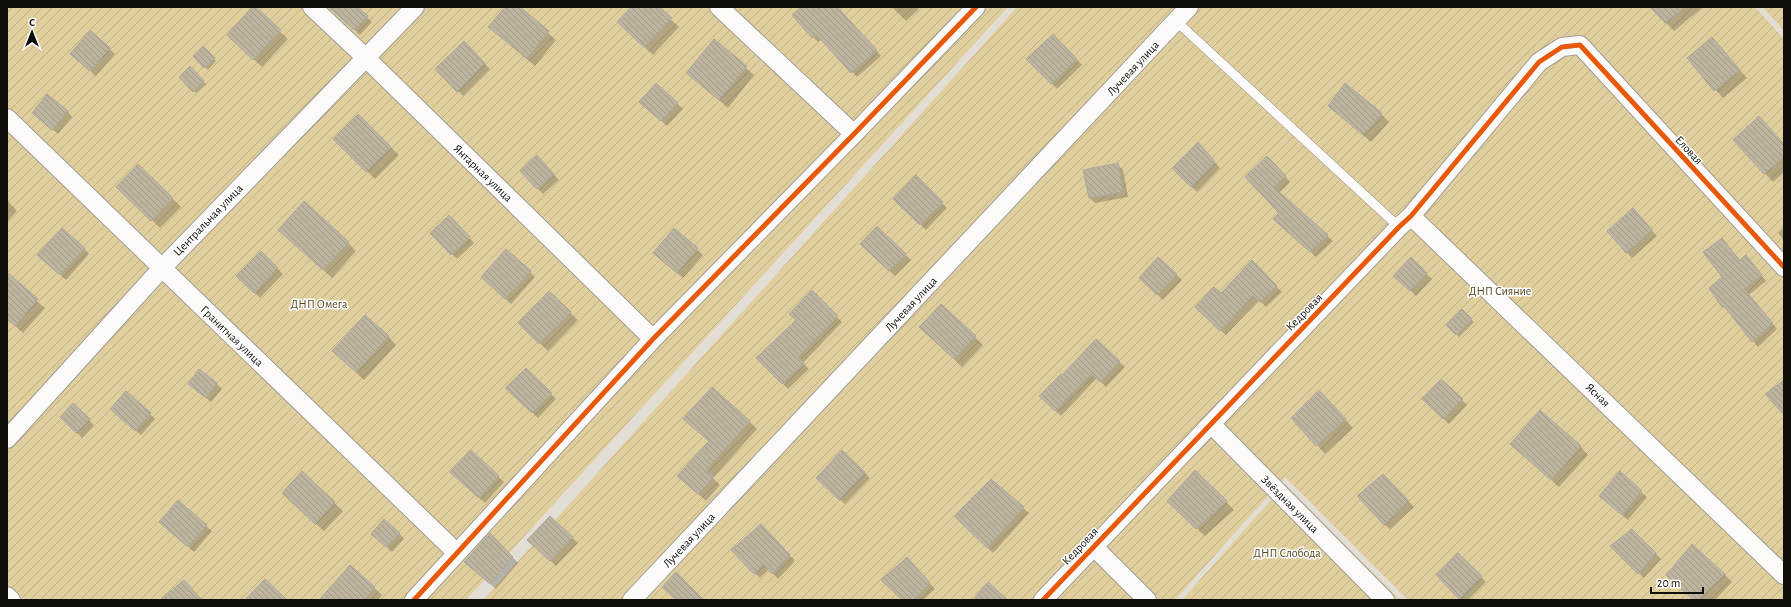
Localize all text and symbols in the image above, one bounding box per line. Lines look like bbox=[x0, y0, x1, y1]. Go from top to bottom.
north arrow bbox=[12, 12, 52, 52]
text: С bbox=[29, 17, 35, 28]
street label: Лучевая улица bbox=[1105, 38, 1162, 98]
street label: Еловая bbox=[1673, 133, 1705, 167]
street label: Янтарная улица bbox=[451, 142, 515, 205]
street label: Центральная улица bbox=[171, 182, 246, 259]
street label: Лучевая улица bbox=[883, 274, 940, 334]
park label: ДНП Сияние bbox=[1469, 285, 1531, 297]
street label: Кедровая bbox=[1284, 291, 1324, 333]
park label: ДНП Омега bbox=[291, 298, 348, 310]
street label: Гранитная улица bbox=[198, 303, 266, 370]
street label: Ясная bbox=[1583, 381, 1613, 409]
street label: Звёздная улица bbox=[1258, 473, 1321, 536]
street label: Лучевая улица bbox=[661, 510, 718, 570]
street label: Кедровая bbox=[1060, 525, 1100, 567]
park label: ДНП Слобода bbox=[1253, 547, 1321, 559]
scale bar bbox=[1651, 569, 1703, 595]
text: 20 m bbox=[1657, 577, 1680, 589]

